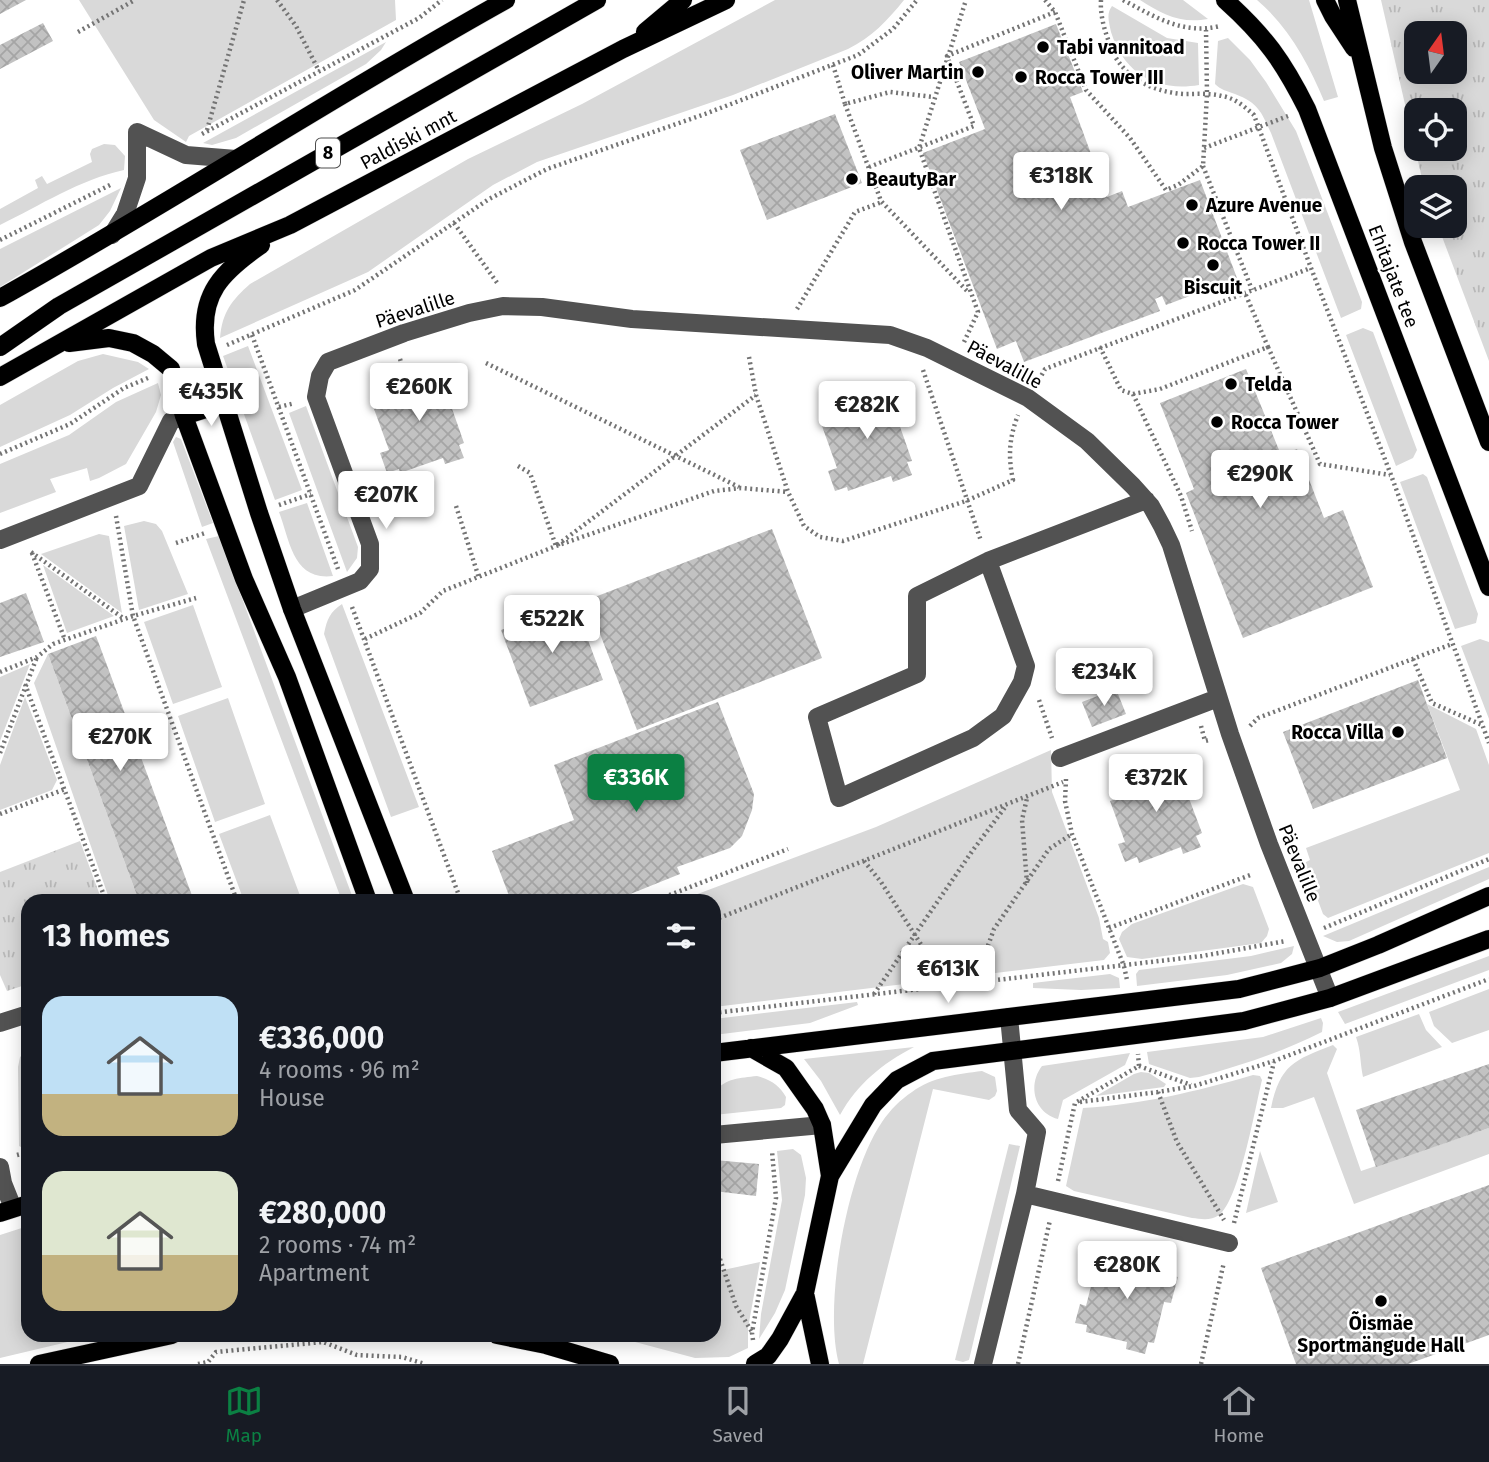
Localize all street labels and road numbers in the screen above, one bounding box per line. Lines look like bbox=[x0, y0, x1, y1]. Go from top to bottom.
street label: Paldiski mnt bbox=[356, 104, 460, 174]
road number: 8 bbox=[316, 138, 340, 168]
street label: Ehitajate tee bbox=[1363, 221, 1424, 331]
street label: Päevalille bbox=[373, 286, 458, 333]
street label: Päevalille bbox=[963, 335, 1046, 394]
street label: Päevalille bbox=[1273, 821, 1326, 906]

